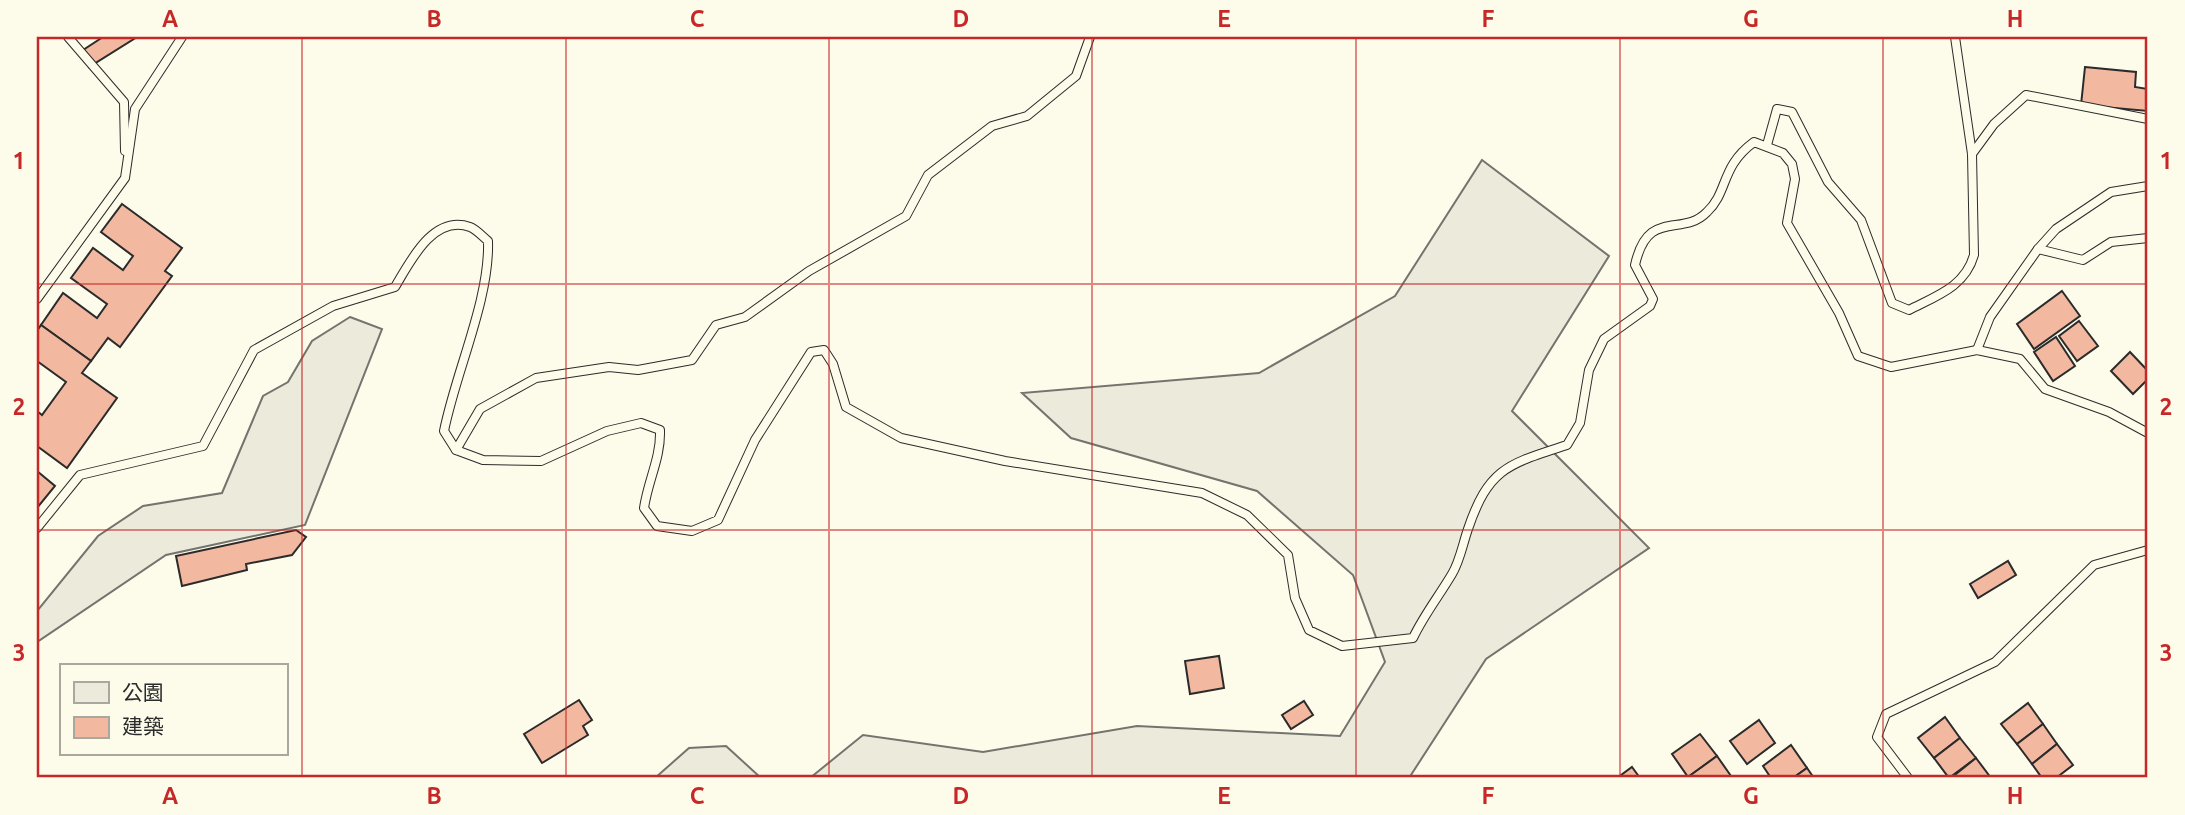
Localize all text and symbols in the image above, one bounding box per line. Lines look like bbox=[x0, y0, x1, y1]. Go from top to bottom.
text: A bbox=[162, 6, 178, 31]
text: B bbox=[426, 6, 442, 31]
text: C bbox=[690, 6, 705, 31]
text: D bbox=[953, 6, 969, 31]
text: E bbox=[1217, 6, 1231, 31]
text: F bbox=[1482, 6, 1495, 31]
text: G bbox=[1743, 6, 1759, 31]
text: H bbox=[2007, 6, 2023, 31]
text: 1 bbox=[13, 148, 25, 173]
text: 1 bbox=[2160, 148, 2172, 173]
text: 2 bbox=[13, 394, 25, 419]
text: 2 bbox=[2160, 394, 2172, 419]
text: 3 bbox=[13, 640, 25, 665]
text: 3 bbox=[2160, 640, 2172, 665]
legend bbox=[60, 664, 287, 756]
text: 公園 bbox=[122, 680, 164, 704]
text: 建築 bbox=[122, 714, 164, 738]
text: A bbox=[162, 783, 178, 808]
text: B bbox=[426, 783, 442, 808]
text: C bbox=[690, 783, 705, 808]
text: D bbox=[953, 783, 969, 808]
text: E bbox=[1217, 783, 1231, 808]
text: F bbox=[1482, 783, 1495, 808]
text: G bbox=[1743, 783, 1759, 808]
text: H bbox=[2007, 783, 2023, 808]

